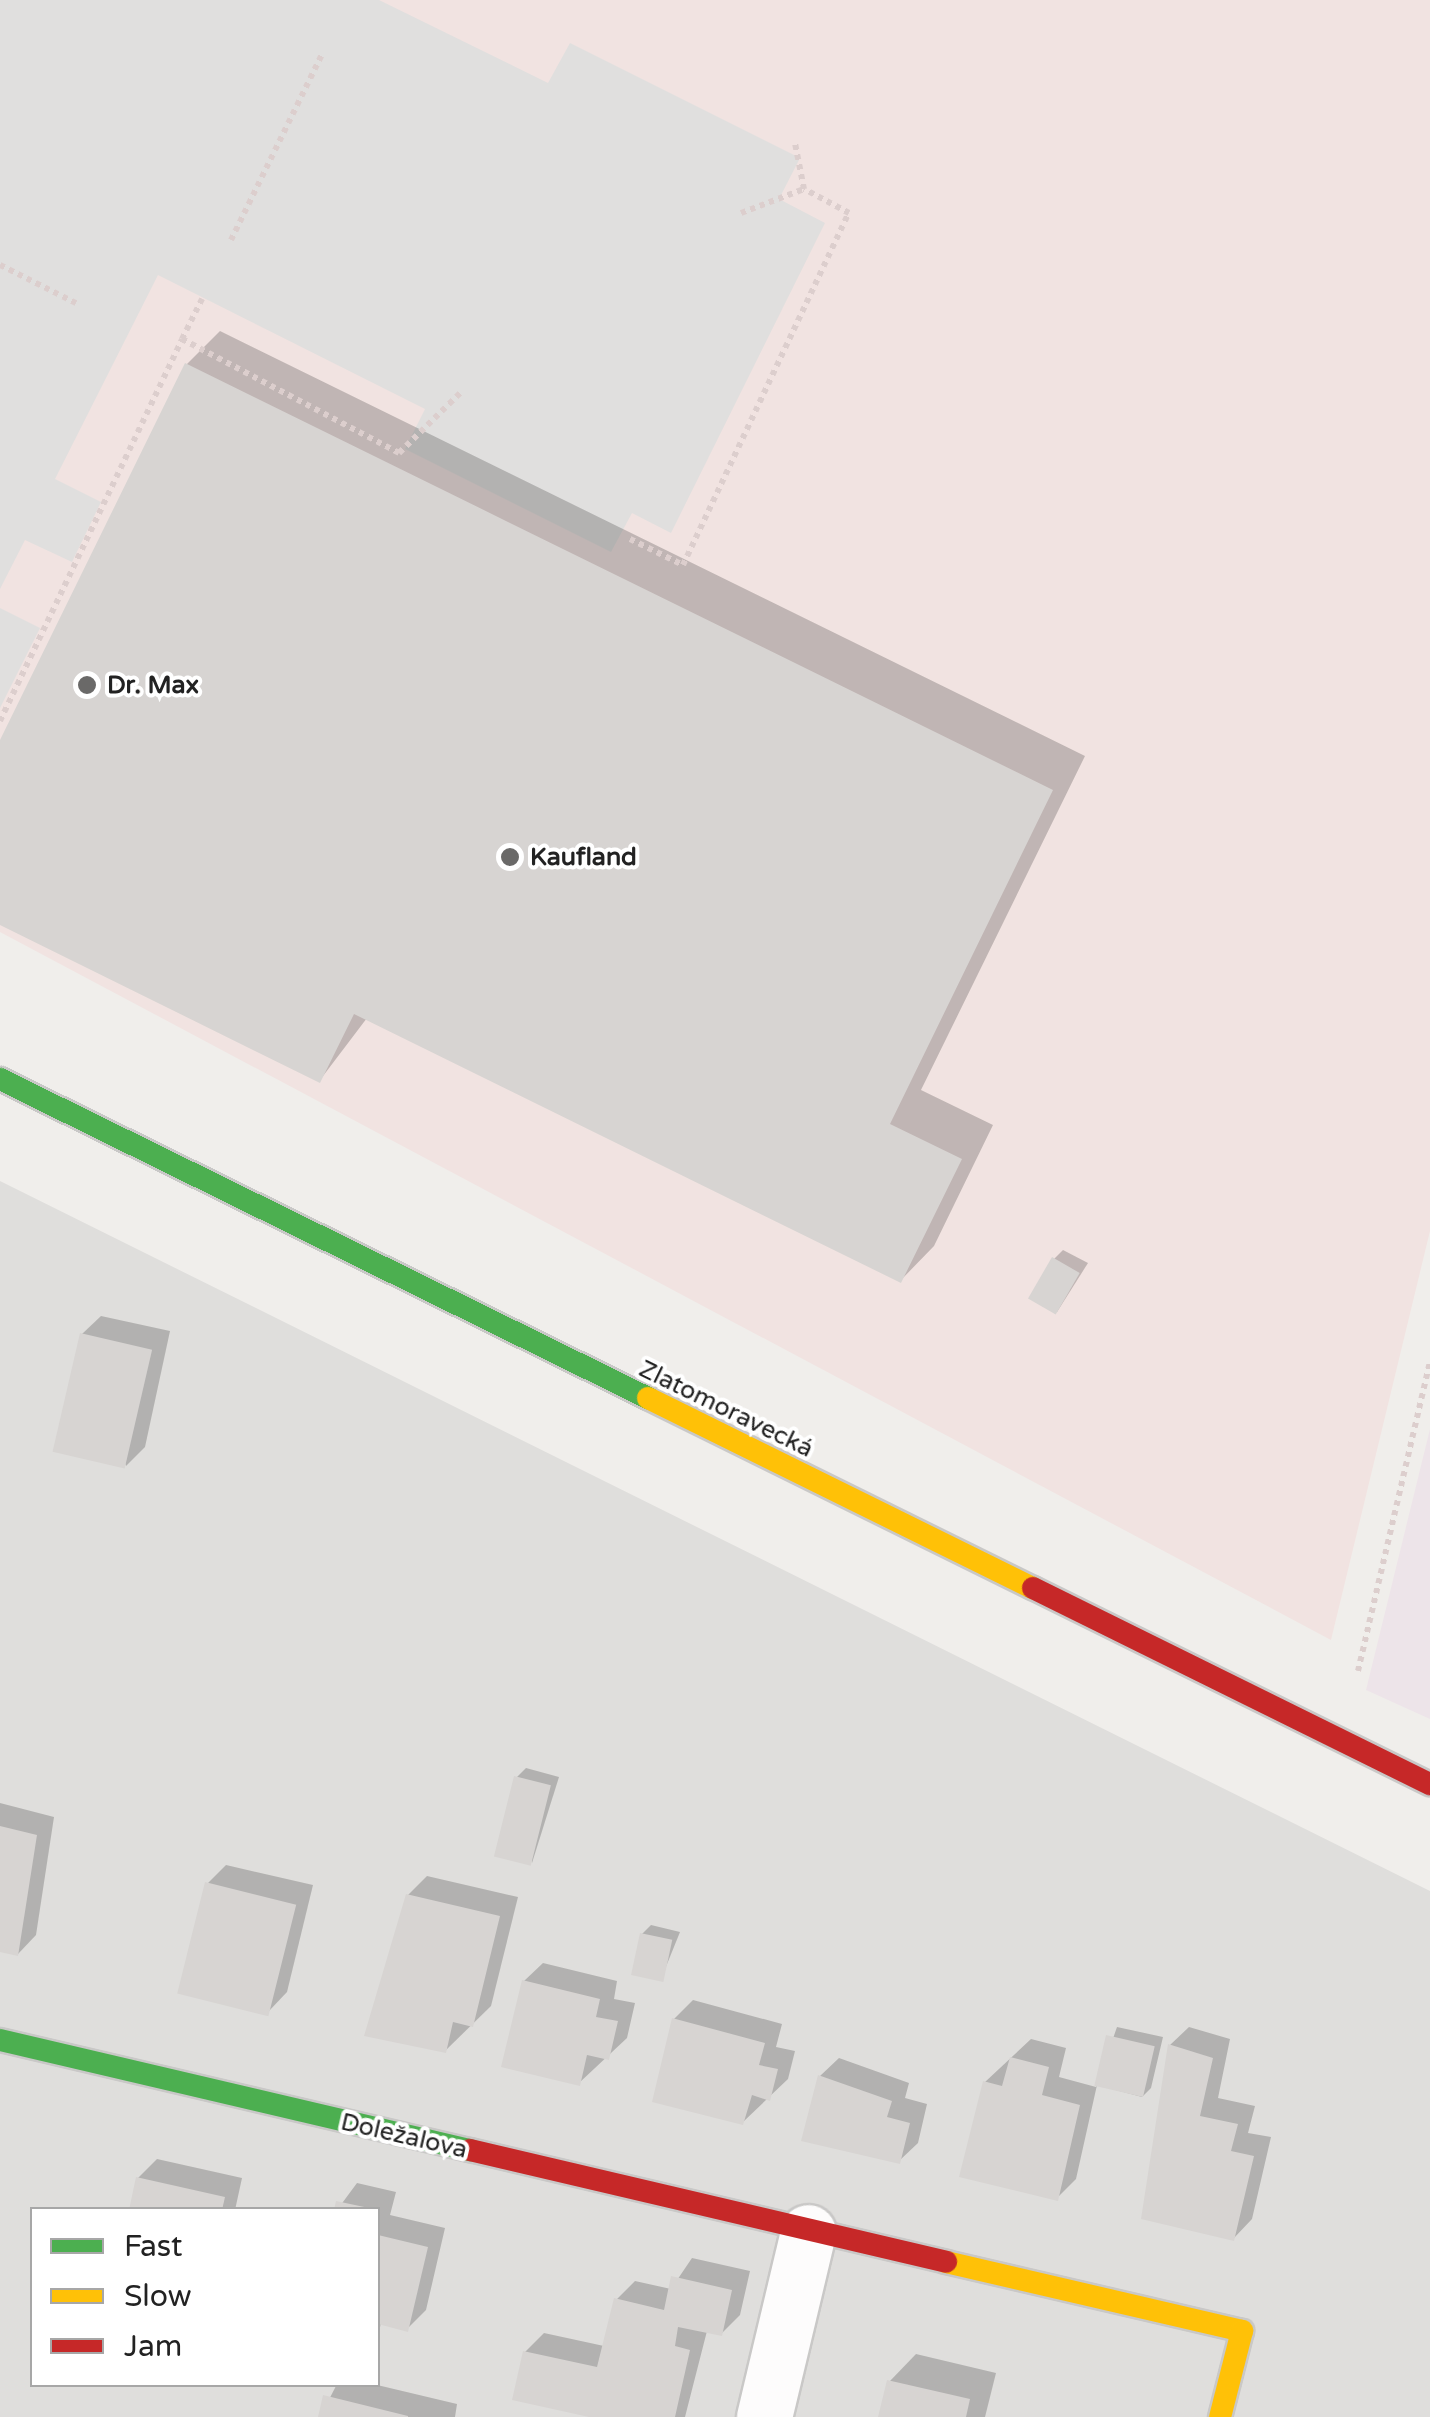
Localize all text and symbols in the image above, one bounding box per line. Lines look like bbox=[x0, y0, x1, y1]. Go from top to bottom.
place label: Dr. Max bbox=[107, 670, 199, 700]
marker: Dr. Max bbox=[76, 674, 98, 696]
place label: Kaufland bbox=[530, 842, 637, 872]
marker: Kaufland bbox=[499, 846, 521, 868]
street label: Zlatomoravecká bbox=[634, 1354, 818, 1464]
street label: Doležalova bbox=[338, 2107, 470, 2165]
legend bbox=[30, 2207, 380, 2387]
text: Fast bbox=[124, 2228, 183, 2265]
text: Slow bbox=[124, 2278, 192, 2315]
text: Jam bbox=[124, 2328, 182, 2365]

